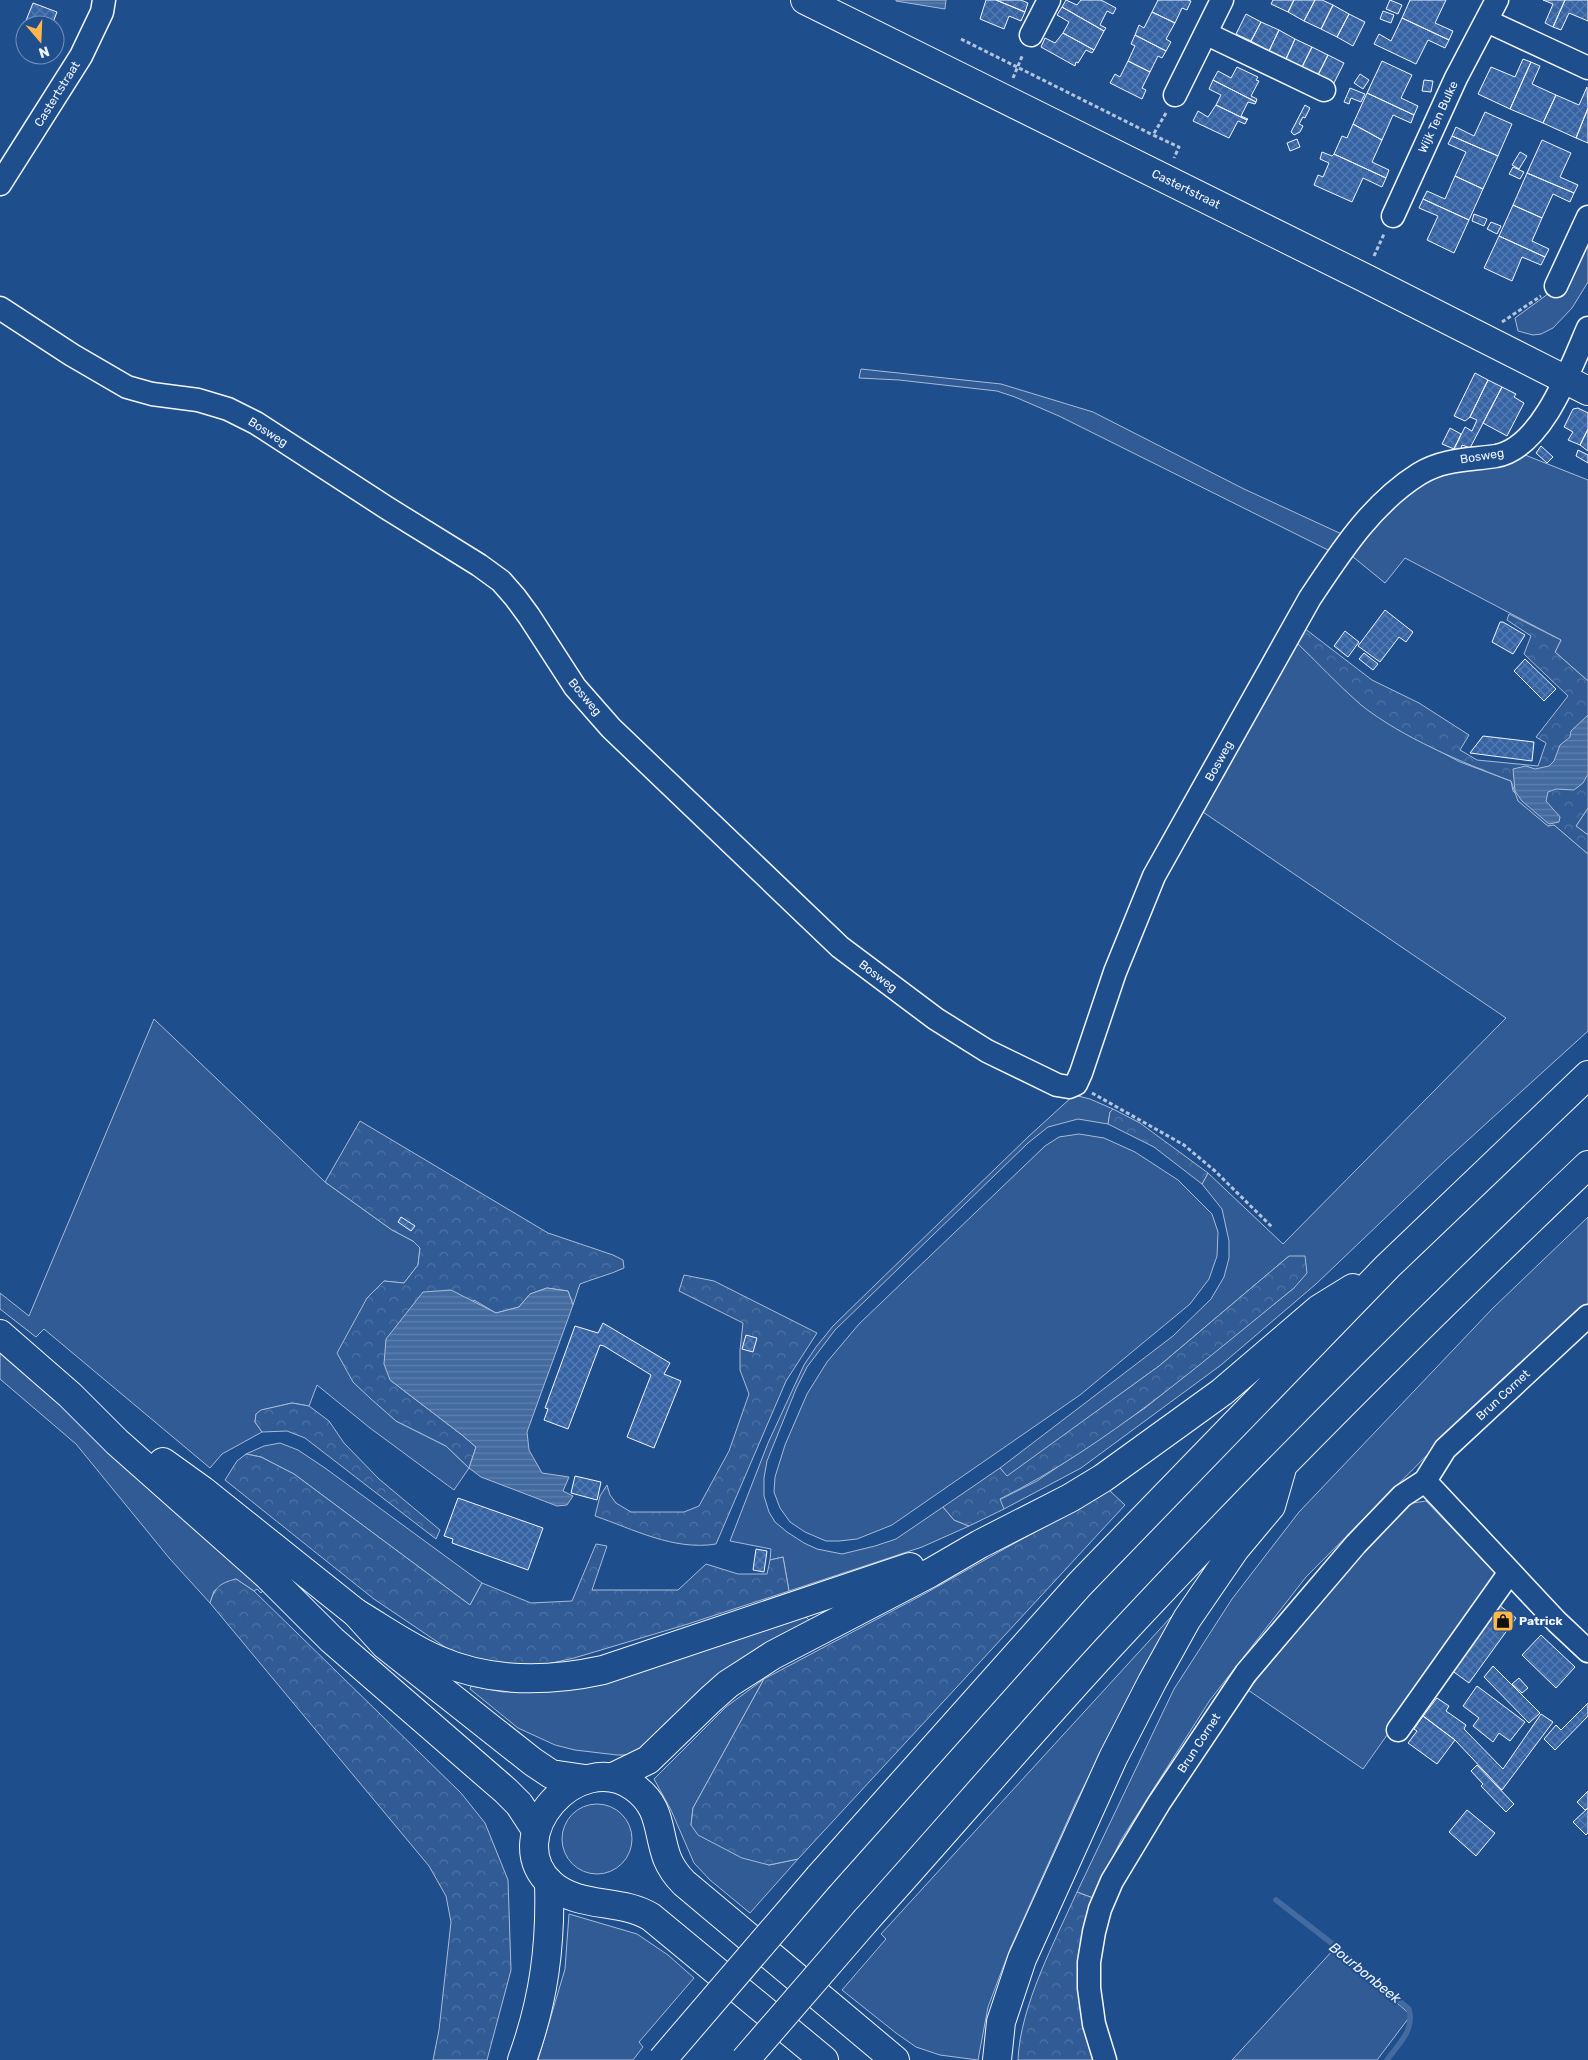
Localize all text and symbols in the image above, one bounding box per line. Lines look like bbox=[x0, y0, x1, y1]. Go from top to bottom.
north arrow bbox=[15, 15, 65, 65]
text: N bbox=[37, 42, 52, 61]
street label: Castertstraat bbox=[31, 58, 83, 129]
street label: Wijk Ten Bulke bbox=[1415, 79, 1461, 155]
street label: Castertstraat bbox=[1149, 166, 1223, 212]
street label: Bosweg bbox=[246, 414, 290, 450]
street label: Bosweg bbox=[1459, 446, 1505, 466]
street label: Bosweg bbox=[565, 676, 605, 718]
street label: Bosweg bbox=[1202, 738, 1236, 784]
street label: Bosweg bbox=[856, 957, 900, 995]
street label: Brun Cornet bbox=[1473, 1366, 1533, 1423]
shop icon: Patrick bbox=[1491, 1609, 1515, 1633]
place label: Patrick bbox=[1519, 1614, 1563, 1628]
street label: Brun Cornet bbox=[1175, 1710, 1224, 1775]
water label: Bourbonbeek bbox=[1326, 1939, 1405, 2008]

